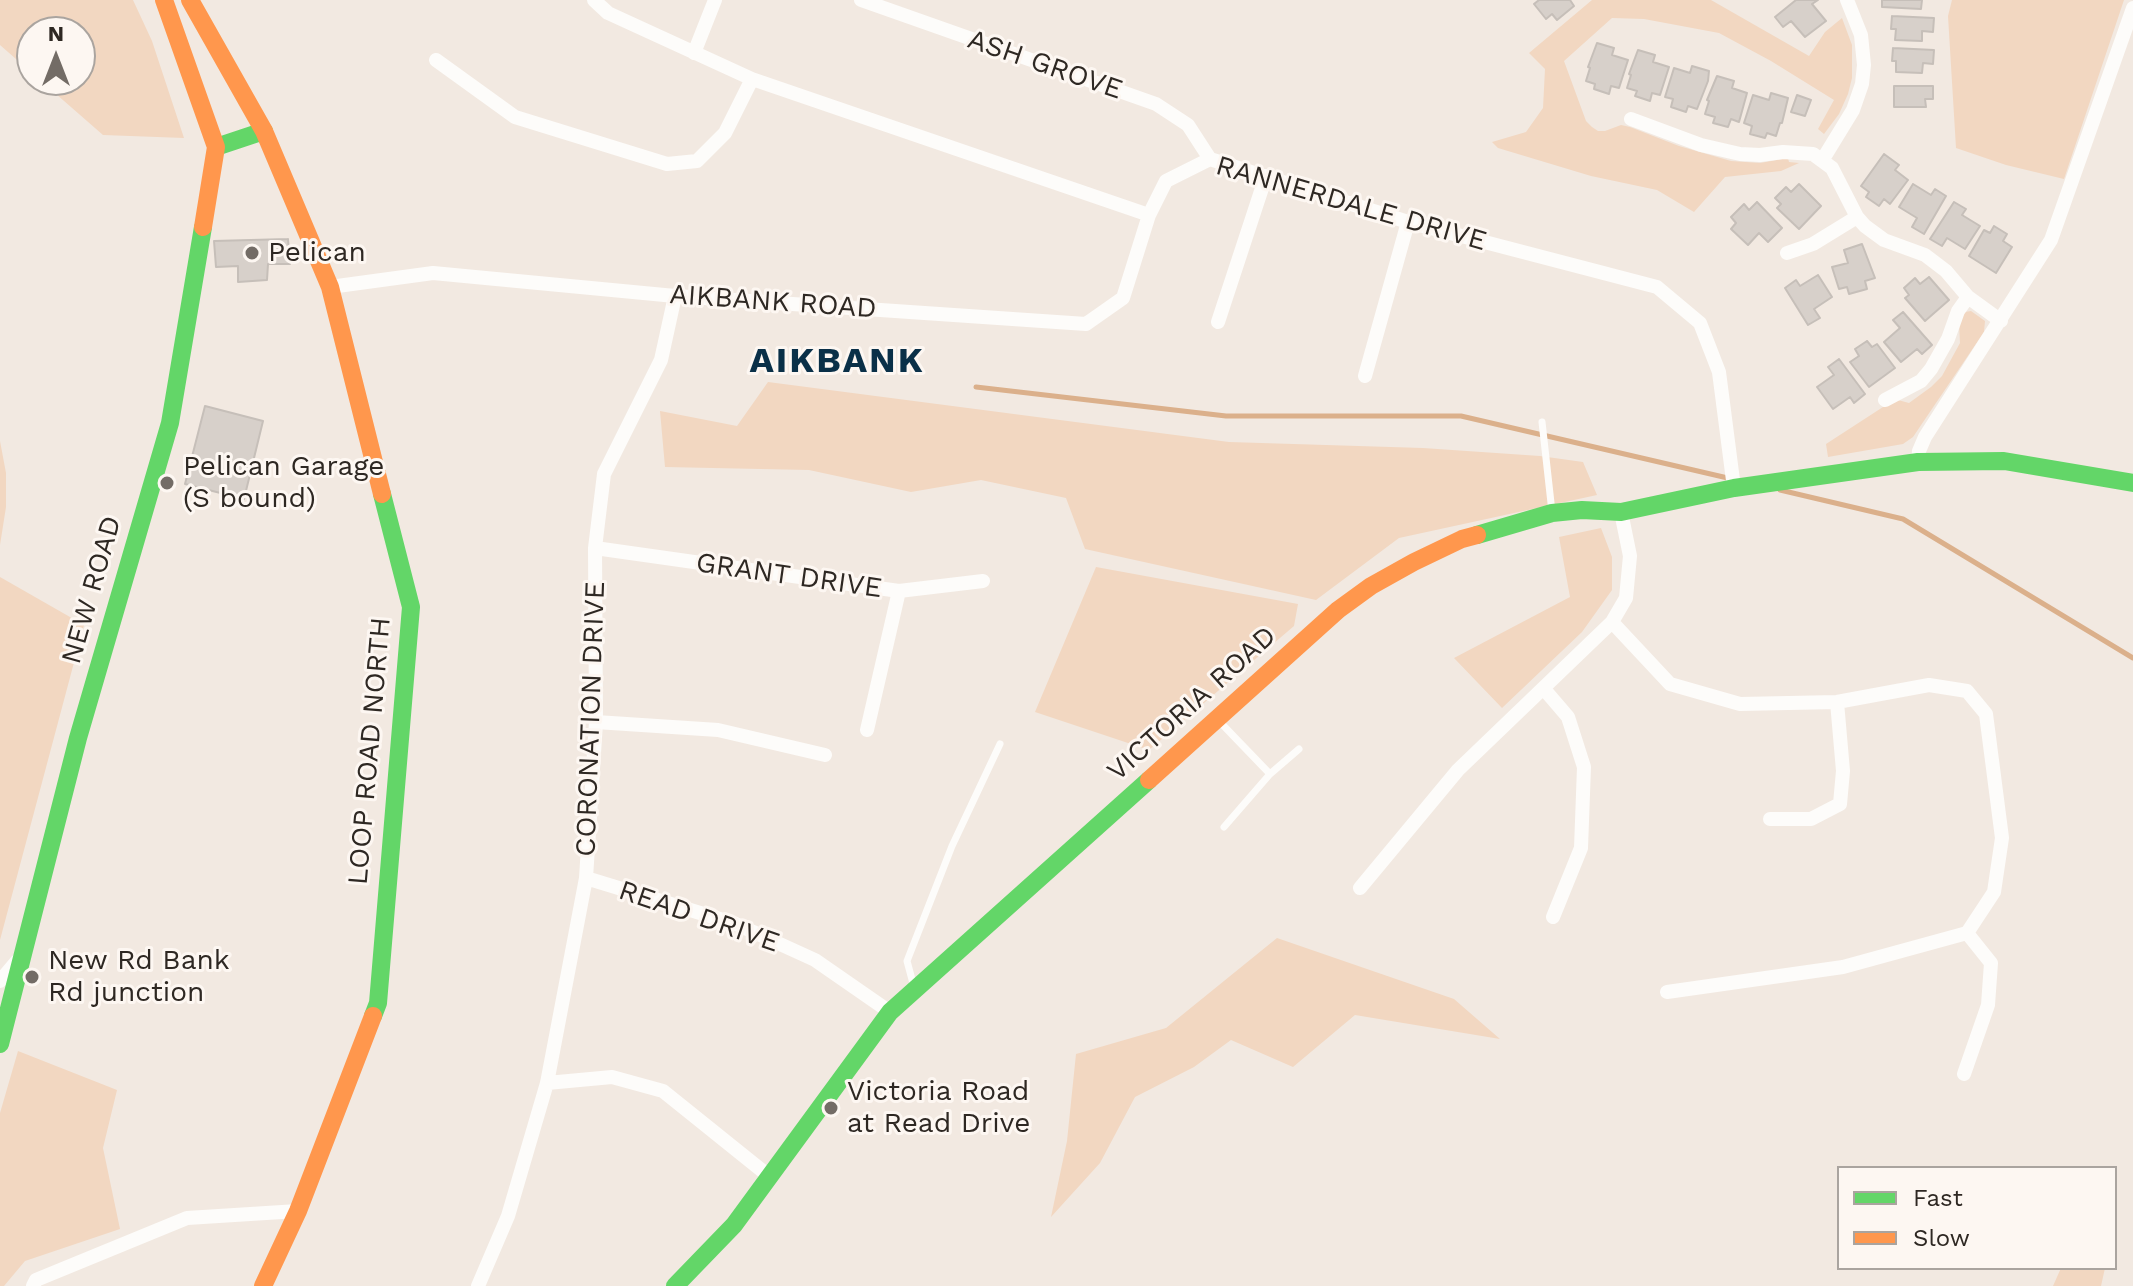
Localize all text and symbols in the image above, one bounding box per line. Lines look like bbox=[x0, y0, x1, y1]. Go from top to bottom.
north arrow bbox=[16, 16, 96, 96]
text: N bbox=[48, 21, 64, 46]
street label: ASH GROVE bbox=[963, 23, 1127, 107]
street label: RANNERDALE DRIVE bbox=[1212, 149, 1490, 259]
place label: Pelican bbox=[268, 236, 366, 270]
marker: Pelican bbox=[243, 244, 261, 262]
street label: AIKBANK ROAD bbox=[668, 278, 878, 326]
district label: AIKBANK bbox=[749, 339, 925, 383]
place label: Pelican Garage (S bound) bbox=[183, 450, 384, 516]
marker: Pelican Garage (S bound) bbox=[158, 474, 176, 492]
street label: NEW ROAD bbox=[55, 512, 129, 668]
street label: GRANT DRIVE bbox=[694, 546, 884, 606]
street label: CORONATION DRIVE bbox=[569, 581, 613, 857]
street label: LOOP ROAD NORTH bbox=[342, 616, 398, 886]
street label: VICTORIA ROAD bbox=[1101, 619, 1283, 789]
street label: READ DRIVE bbox=[614, 874, 784, 960]
place label: New Rd Bank Rd junction bbox=[48, 944, 230, 1010]
marker: New Rd Bank Rd junction bbox=[23, 968, 41, 986]
place label: Victoria Road at Read Drive bbox=[847, 1075, 1030, 1141]
marker: Victoria Road at Read Drive bbox=[822, 1099, 840, 1117]
legend bbox=[1837, 1166, 2117, 1270]
text: Fast bbox=[1913, 1184, 1963, 1212]
text: Slow bbox=[1913, 1224, 1970, 1252]

